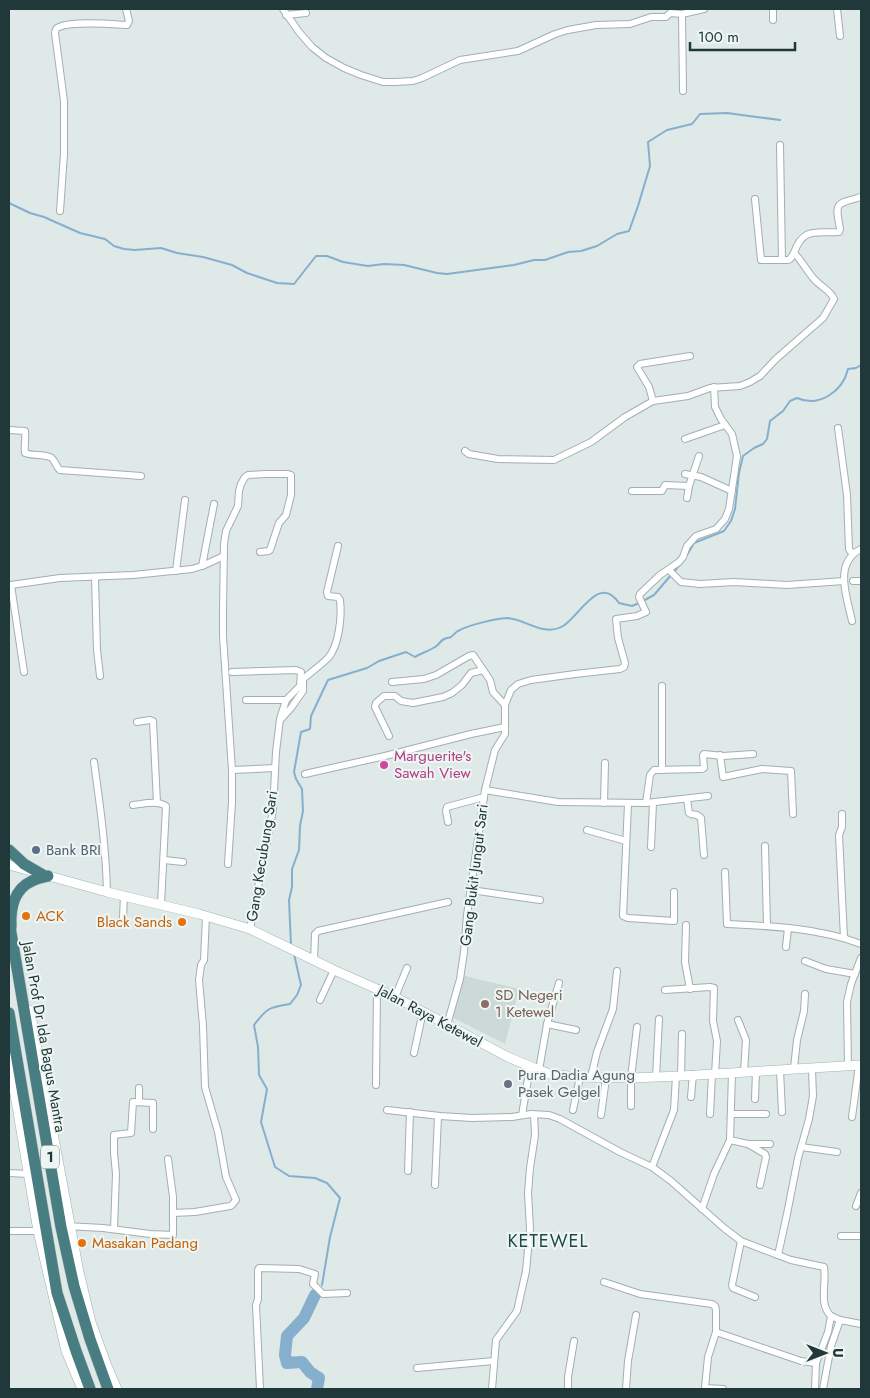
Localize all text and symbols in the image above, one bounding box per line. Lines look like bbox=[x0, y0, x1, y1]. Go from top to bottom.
scale bar bbox=[690, 20, 795, 52]
text: 100 m bbox=[698, 26, 739, 48]
place label: Marguerite's Sawah View bbox=[394, 745, 471, 784]
marker: Marguerite's Sawah View bbox=[378, 759, 390, 771]
street label: Gang Kecubung Sari bbox=[241, 789, 283, 923]
street label: Gang Bukit Jungut Sari bbox=[454, 803, 494, 947]
place label: Bank BRI bbox=[46, 839, 101, 861]
marker: Bank BRI bbox=[30, 844, 42, 856]
place label: ACK bbox=[36, 905, 65, 927]
marker: ACK bbox=[20, 910, 32, 922]
place label: Black Sands bbox=[97, 911, 172, 933]
marker: Black Sands bbox=[176, 916, 188, 928]
street label: Jalan Prof Dr Ida Bagus Mantra bbox=[16, 938, 72, 1134]
street label: Jalan Raya Ketewel bbox=[372, 978, 486, 1053]
place label: SD Negeri 1 Ketewel bbox=[495, 984, 563, 1023]
marker: SD Negeri 1 Ketewel bbox=[479, 998, 491, 1010]
place label: Pura Dadia Agung Pasek Gelgel bbox=[518, 1064, 635, 1103]
marker: Pura Dadia Agung Pasek Gelgel bbox=[502, 1078, 514, 1090]
road number: 1 bbox=[41, 1146, 59, 1168]
district label: KETEWEL bbox=[507, 1228, 589, 1254]
place label: Masakan Padang bbox=[92, 1232, 198, 1254]
marker: Masakan Padang bbox=[76, 1237, 88, 1249]
north arrow bbox=[800, 1328, 850, 1378]
text: U bbox=[828, 1348, 848, 1358]

